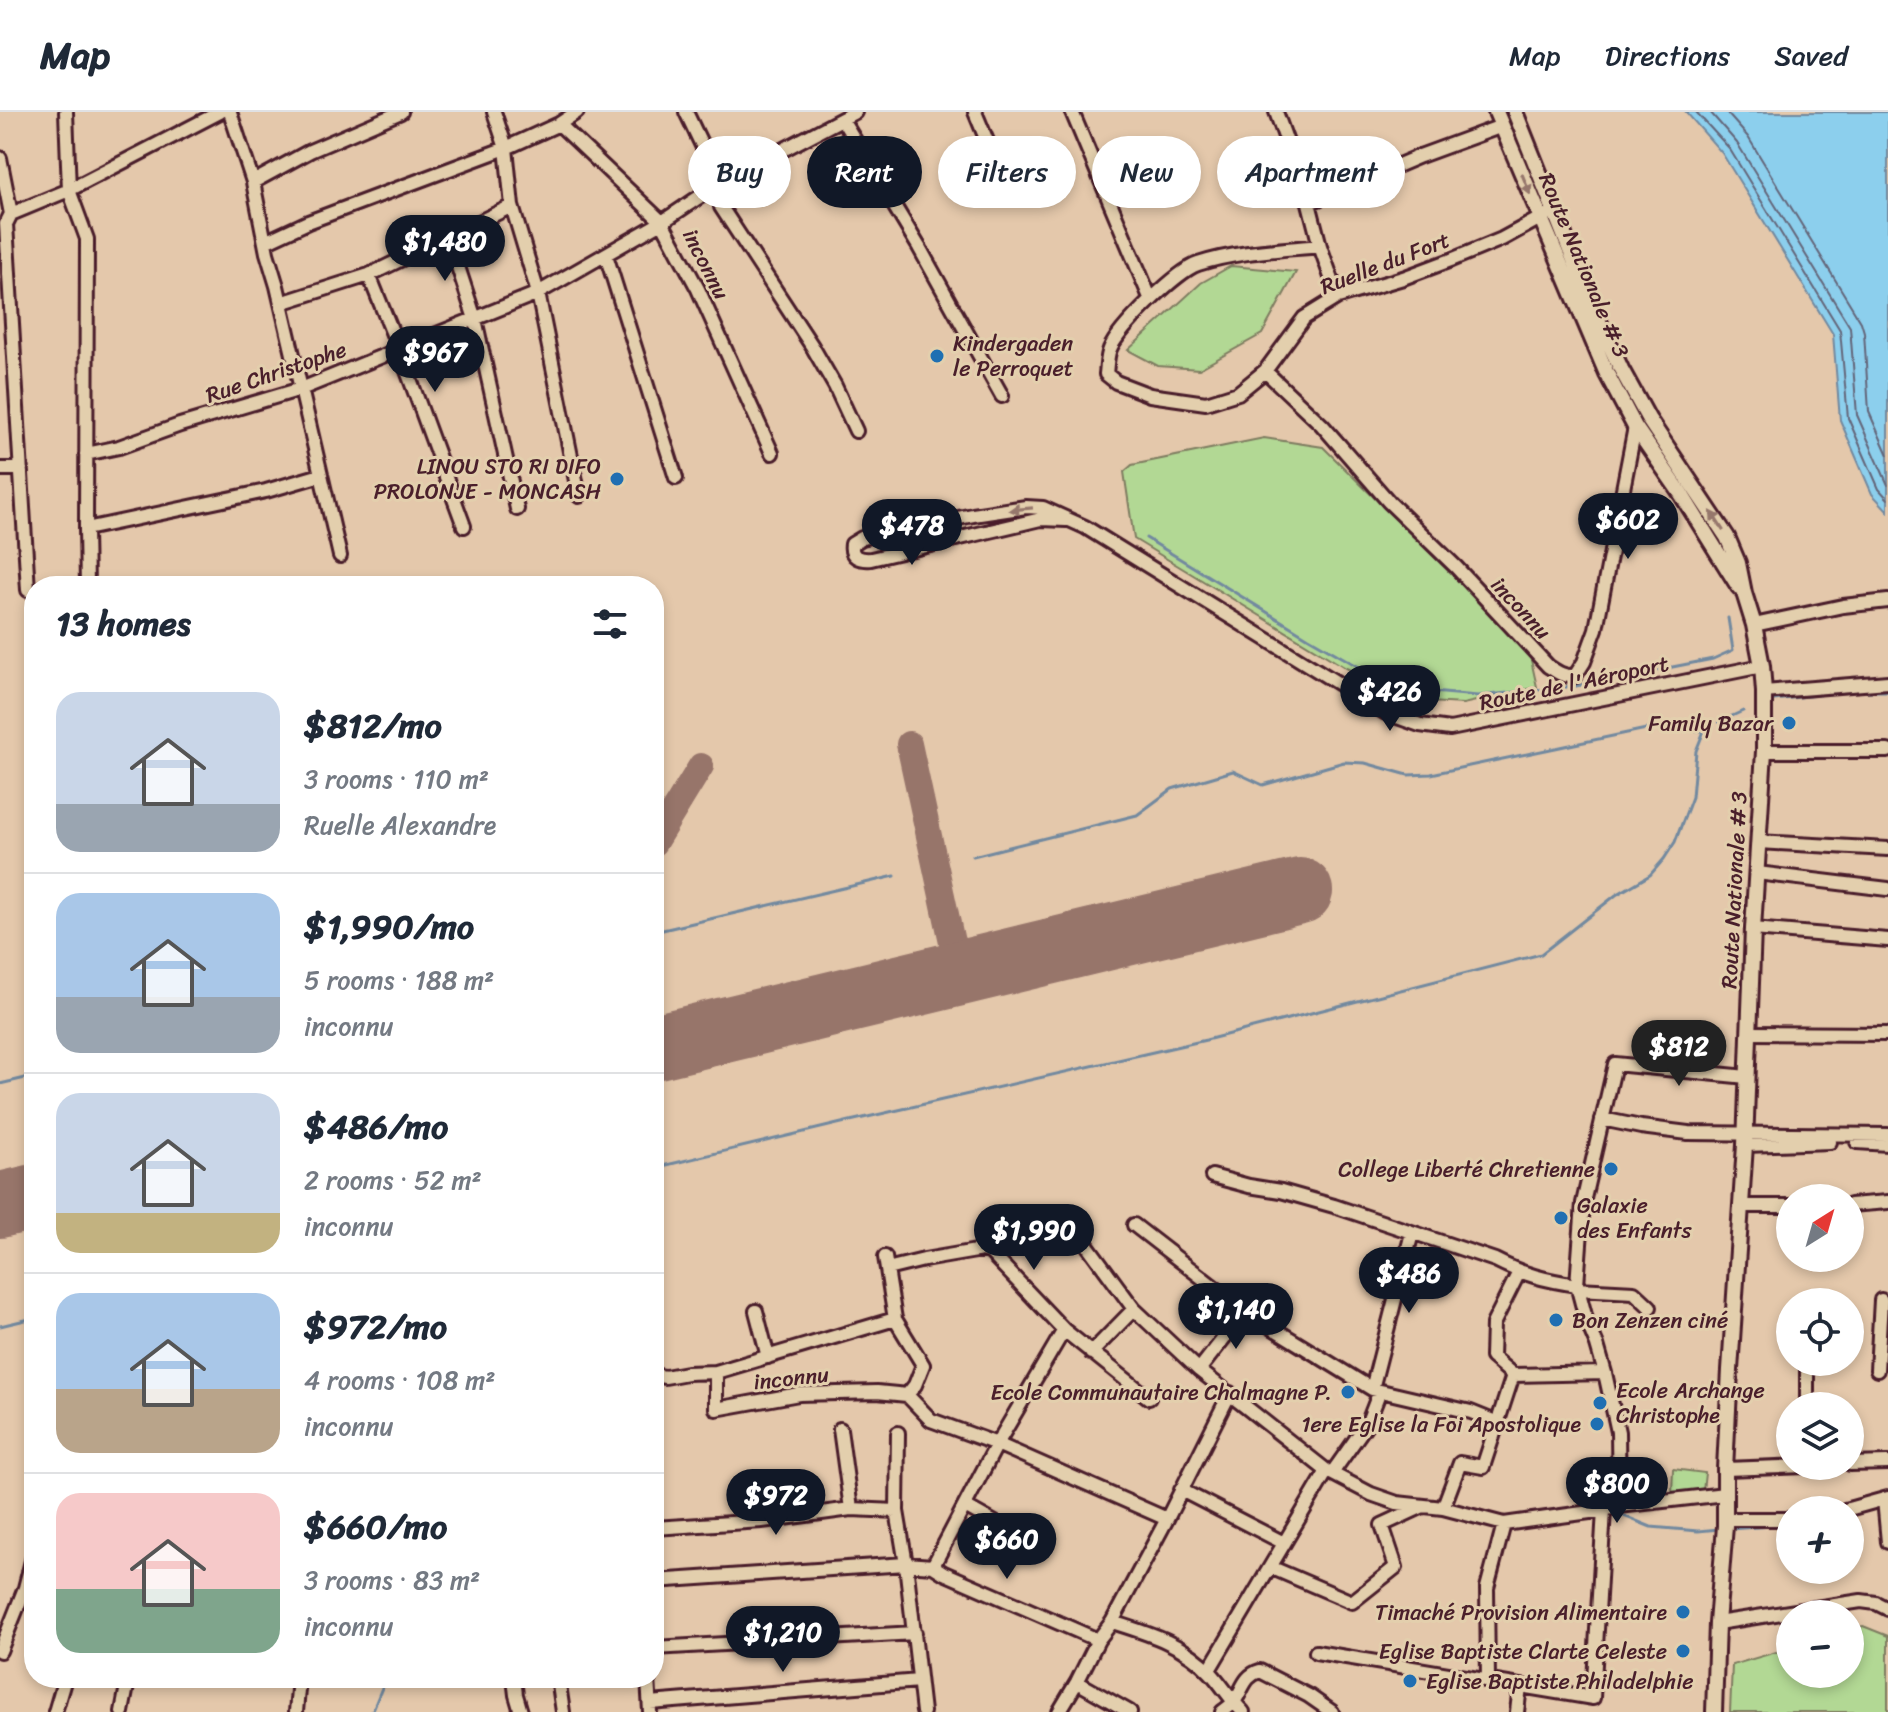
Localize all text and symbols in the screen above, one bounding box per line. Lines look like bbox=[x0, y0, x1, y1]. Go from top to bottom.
text: Map bbox=[40, 22, 110, 89]
text: Map bbox=[1509, 31, 1561, 80]
text: Directions bbox=[1605, 31, 1730, 80]
text: Saved bbox=[1774, 31, 1848, 80]
chip: Buy bbox=[688, 136, 791, 208]
chip: Rent bbox=[807, 136, 922, 208]
chip: Filters bbox=[938, 136, 1076, 208]
chip: New bbox=[1092, 136, 1201, 208]
chip: Apartment bbox=[1217, 136, 1405, 208]
street label: Route Nationale # 3 bbox=[1527, 167, 1641, 363]
one-way arrow bbox=[1519, 172, 1532, 196]
pin: $1,480 bbox=[380, 215, 510, 283]
text: $1,480 bbox=[403, 218, 487, 264]
street label: Ruelle du Fort bbox=[1314, 220, 1456, 306]
street label: inconnu bbox=[671, 221, 741, 307]
place label: Kindergaden le Perroquet bbox=[953, 324, 1074, 388]
pin: $967 bbox=[388, 326, 482, 394]
text: $967 bbox=[403, 329, 467, 375]
street label: Rue Christophe bbox=[200, 330, 352, 414]
marker: Kindergaden le Perroquet bbox=[928, 347, 946, 365]
place label: LINOU STO RI DIFO PROLONJE - MONCASH bbox=[374, 447, 601, 511]
marker: LINOU STO RI DIFO PROLONJE - MONCASH bbox=[608, 470, 626, 488]
pin: $602 bbox=[1581, 493, 1675, 561]
text: $602 bbox=[1596, 496, 1660, 542]
pin: $478 bbox=[865, 499, 959, 567]
text: $478 bbox=[880, 502, 944, 548]
one-way arrow bbox=[1008, 502, 1033, 515]
one-way arrow bbox=[1710, 510, 1725, 532]
street label: inconnu bbox=[1481, 567, 1561, 649]
text: 13 homes bbox=[56, 594, 191, 654]
icon: filters bbox=[588, 602, 632, 646]
street label: Route de l'Aéroport bbox=[1476, 644, 1673, 722]
pin: $426 bbox=[1343, 665, 1437, 733]
text: $426 bbox=[1358, 668, 1422, 714]
text: $812/mo bbox=[304, 696, 442, 756]
place label: Family Bazar bbox=[1648, 704, 1775, 743]
marker: Family Bazar bbox=[1780, 714, 1798, 732]
icon: home bbox=[120, 724, 216, 820]
text: 3 rooms · 110 m² bbox=[304, 756, 489, 802]
street label: Route Nationale # 3 bbox=[1709, 790, 1759, 990]
text: Ruelle Alexandre bbox=[304, 802, 496, 848]
text: $1,990/mo bbox=[304, 897, 474, 957]
icon: home bbox=[120, 925, 216, 1021]
text: 5 rooms · 188 m² bbox=[304, 957, 494, 1003]
text: inconnu bbox=[304, 1003, 393, 1049]
pin: $812 bbox=[1632, 1020, 1726, 1088]
text: $812 bbox=[1649, 1023, 1709, 1069]
text: $486/mo bbox=[304, 1097, 448, 1157]
icon: home bbox=[120, 1125, 216, 1221]
place label: College Liberté Chretienne bbox=[1338, 1150, 1595, 1189]
text: 2 rooms · 52 m² bbox=[304, 1157, 482, 1203]
marker: College Liberté Chretienne bbox=[1602, 1160, 1620, 1178]
north arrow bbox=[1776, 1184, 1864, 1272]
map controls bbox=[1776, 1184, 1864, 1688]
place label: Galaxie des Enfants bbox=[1577, 1186, 1692, 1250]
text: inconnu bbox=[304, 1203, 393, 1249]
pin: $1,990 bbox=[969, 1204, 1099, 1272]
text: $1,990 bbox=[992, 1207, 1076, 1253]
marker: Galaxie des Enfants bbox=[1552, 1209, 1570, 1227]
pin: $486 bbox=[1362, 1247, 1456, 1315]
text: $486 bbox=[1377, 1250, 1441, 1296]
pin: $1,140 bbox=[1171, 1283, 1301, 1351]
text: $1,140 bbox=[1196, 1286, 1276, 1332]
button: locate bbox=[1776, 1288, 1864, 1376]
text: $972/mo bbox=[304, 1297, 447, 1357]
place label: Bon Zenzen ciné bbox=[1572, 1301, 1728, 1340]
marker: Bon Zenzen ciné bbox=[1547, 1311, 1565, 1329]
icon: home bbox=[120, 1325, 216, 1421]
street label: inconnu bbox=[751, 1355, 831, 1401]
text: 4 rooms · 108 m² bbox=[304, 1357, 495, 1403]
place label: Ecole Archange Christophe bbox=[1616, 1371, 1765, 1435]
place label: Ecole Communautaire Chalmagne P. bbox=[990, 1373, 1332, 1412]
marker: Ecole Communautaire Chalmagne P. bbox=[1339, 1383, 1357, 1401]
button: layers bbox=[1776, 1392, 1864, 1480]
marker: Ecole Archange Christophe bbox=[1591, 1394, 1609, 1412]
text: inconnu bbox=[304, 1403, 393, 1449]
place label: 1ere Eglise la Foi Apostolique bbox=[1301, 1405, 1581, 1444]
marker: 1ere Eglise la Foi Apostolique bbox=[1588, 1415, 1606, 1433]
pin: $800 bbox=[1570, 1457, 1664, 1525]
text: $800 bbox=[1584, 1460, 1650, 1506]
pin: $972 bbox=[729, 1469, 823, 1537]
text: $972 bbox=[744, 1472, 808, 1518]
button: + bbox=[1776, 1496, 1864, 1584]
text: $660/mo bbox=[304, 1497, 447, 1557]
pin: $660 bbox=[960, 1513, 1054, 1581]
text: $660 bbox=[975, 1516, 1039, 1562]
icon: home bbox=[120, 1525, 216, 1621]
text: 3 rooms · 83 m² bbox=[304, 1557, 480, 1603]
place label: Timaché Provision Alimentaire bbox=[1375, 1593, 1667, 1632]
button: − bbox=[1776, 1600, 1864, 1688]
text: inconnu bbox=[304, 1603, 393, 1649]
marker: Timaché Provision Alimentaire bbox=[1674, 1603, 1692, 1621]
pin: $1,210 bbox=[718, 1606, 848, 1674]
text: $1,210 bbox=[744, 1609, 822, 1655]
place label: Eglise Baptiste Clarte Celeste bbox=[1379, 1632, 1667, 1671]
marker: Eglise Baptiste Clarte Celeste bbox=[1674, 1642, 1692, 1660]
place label: Eglise Baptiste Philadelphie bbox=[1426, 1662, 1694, 1701]
marker: Eglise Baptiste Philadelphie bbox=[1401, 1672, 1419, 1690]

